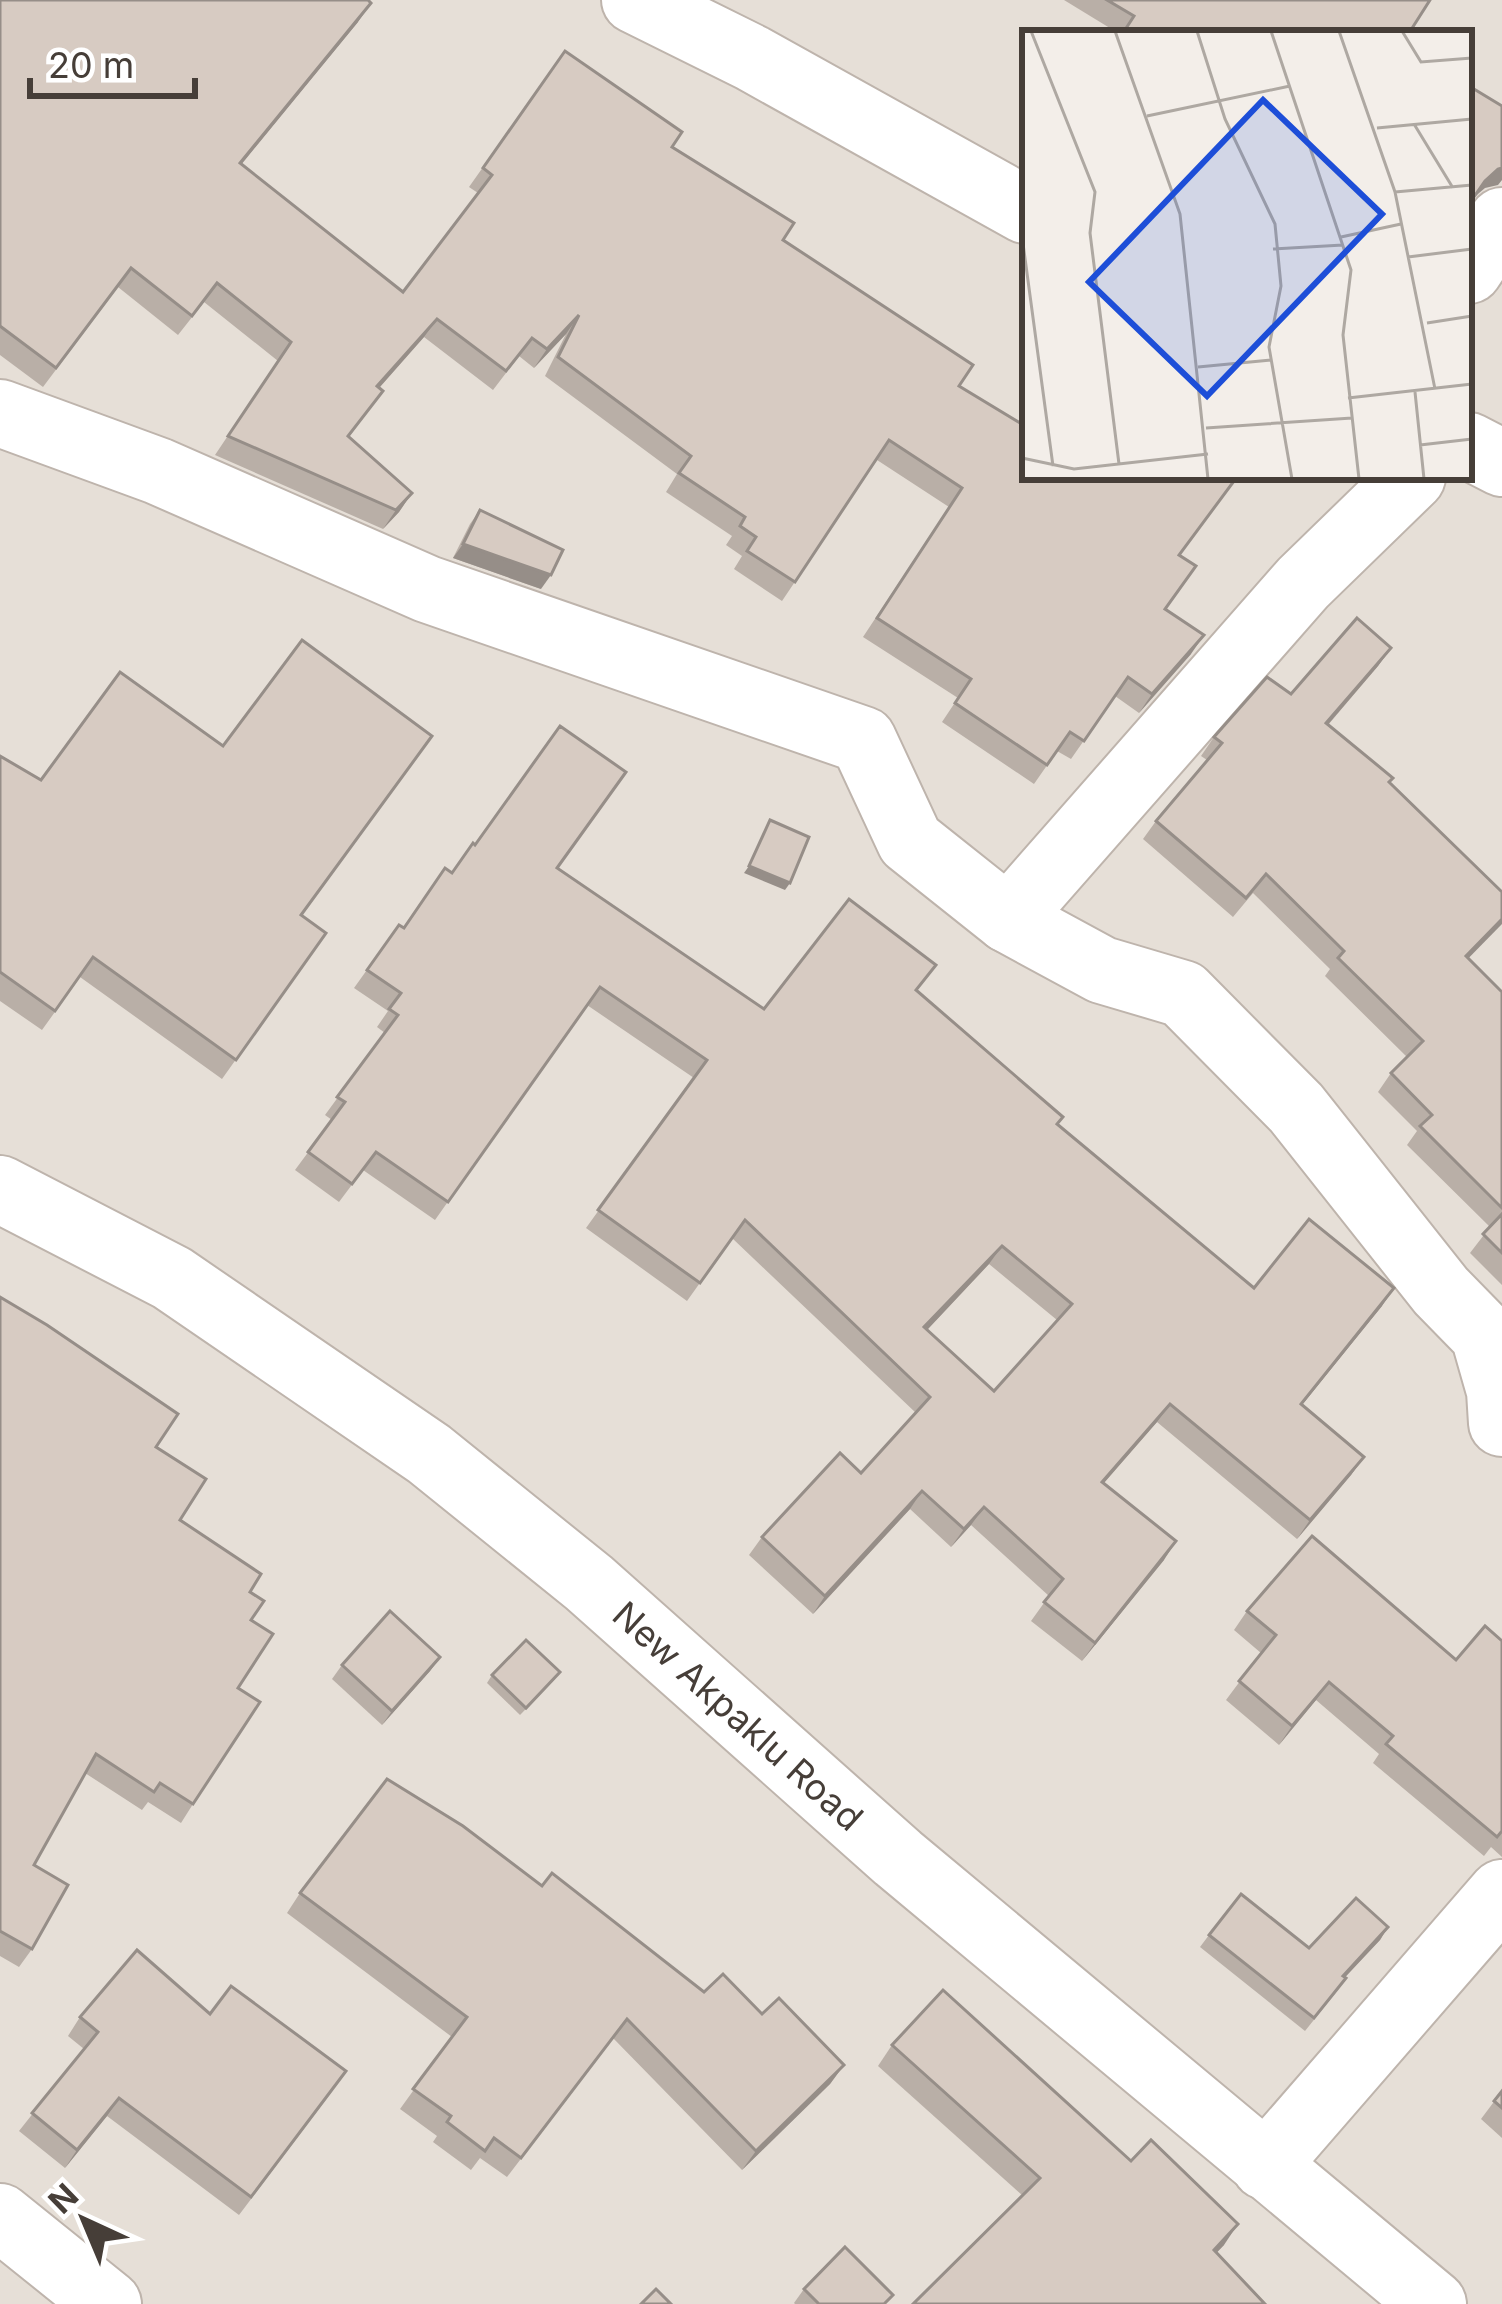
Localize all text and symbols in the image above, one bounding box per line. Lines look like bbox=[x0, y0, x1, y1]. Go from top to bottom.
scale bar bbox=[30, 24, 195, 98]
inset map bbox=[1022, 30, 1472, 480]
text: 20 m bbox=[48, 43, 134, 87]
street label: New Akpaklu Road bbox=[604, 1592, 872, 1840]
north arrow bbox=[24, 2160, 144, 2280]
text: N bbox=[40, 2175, 86, 2222]

